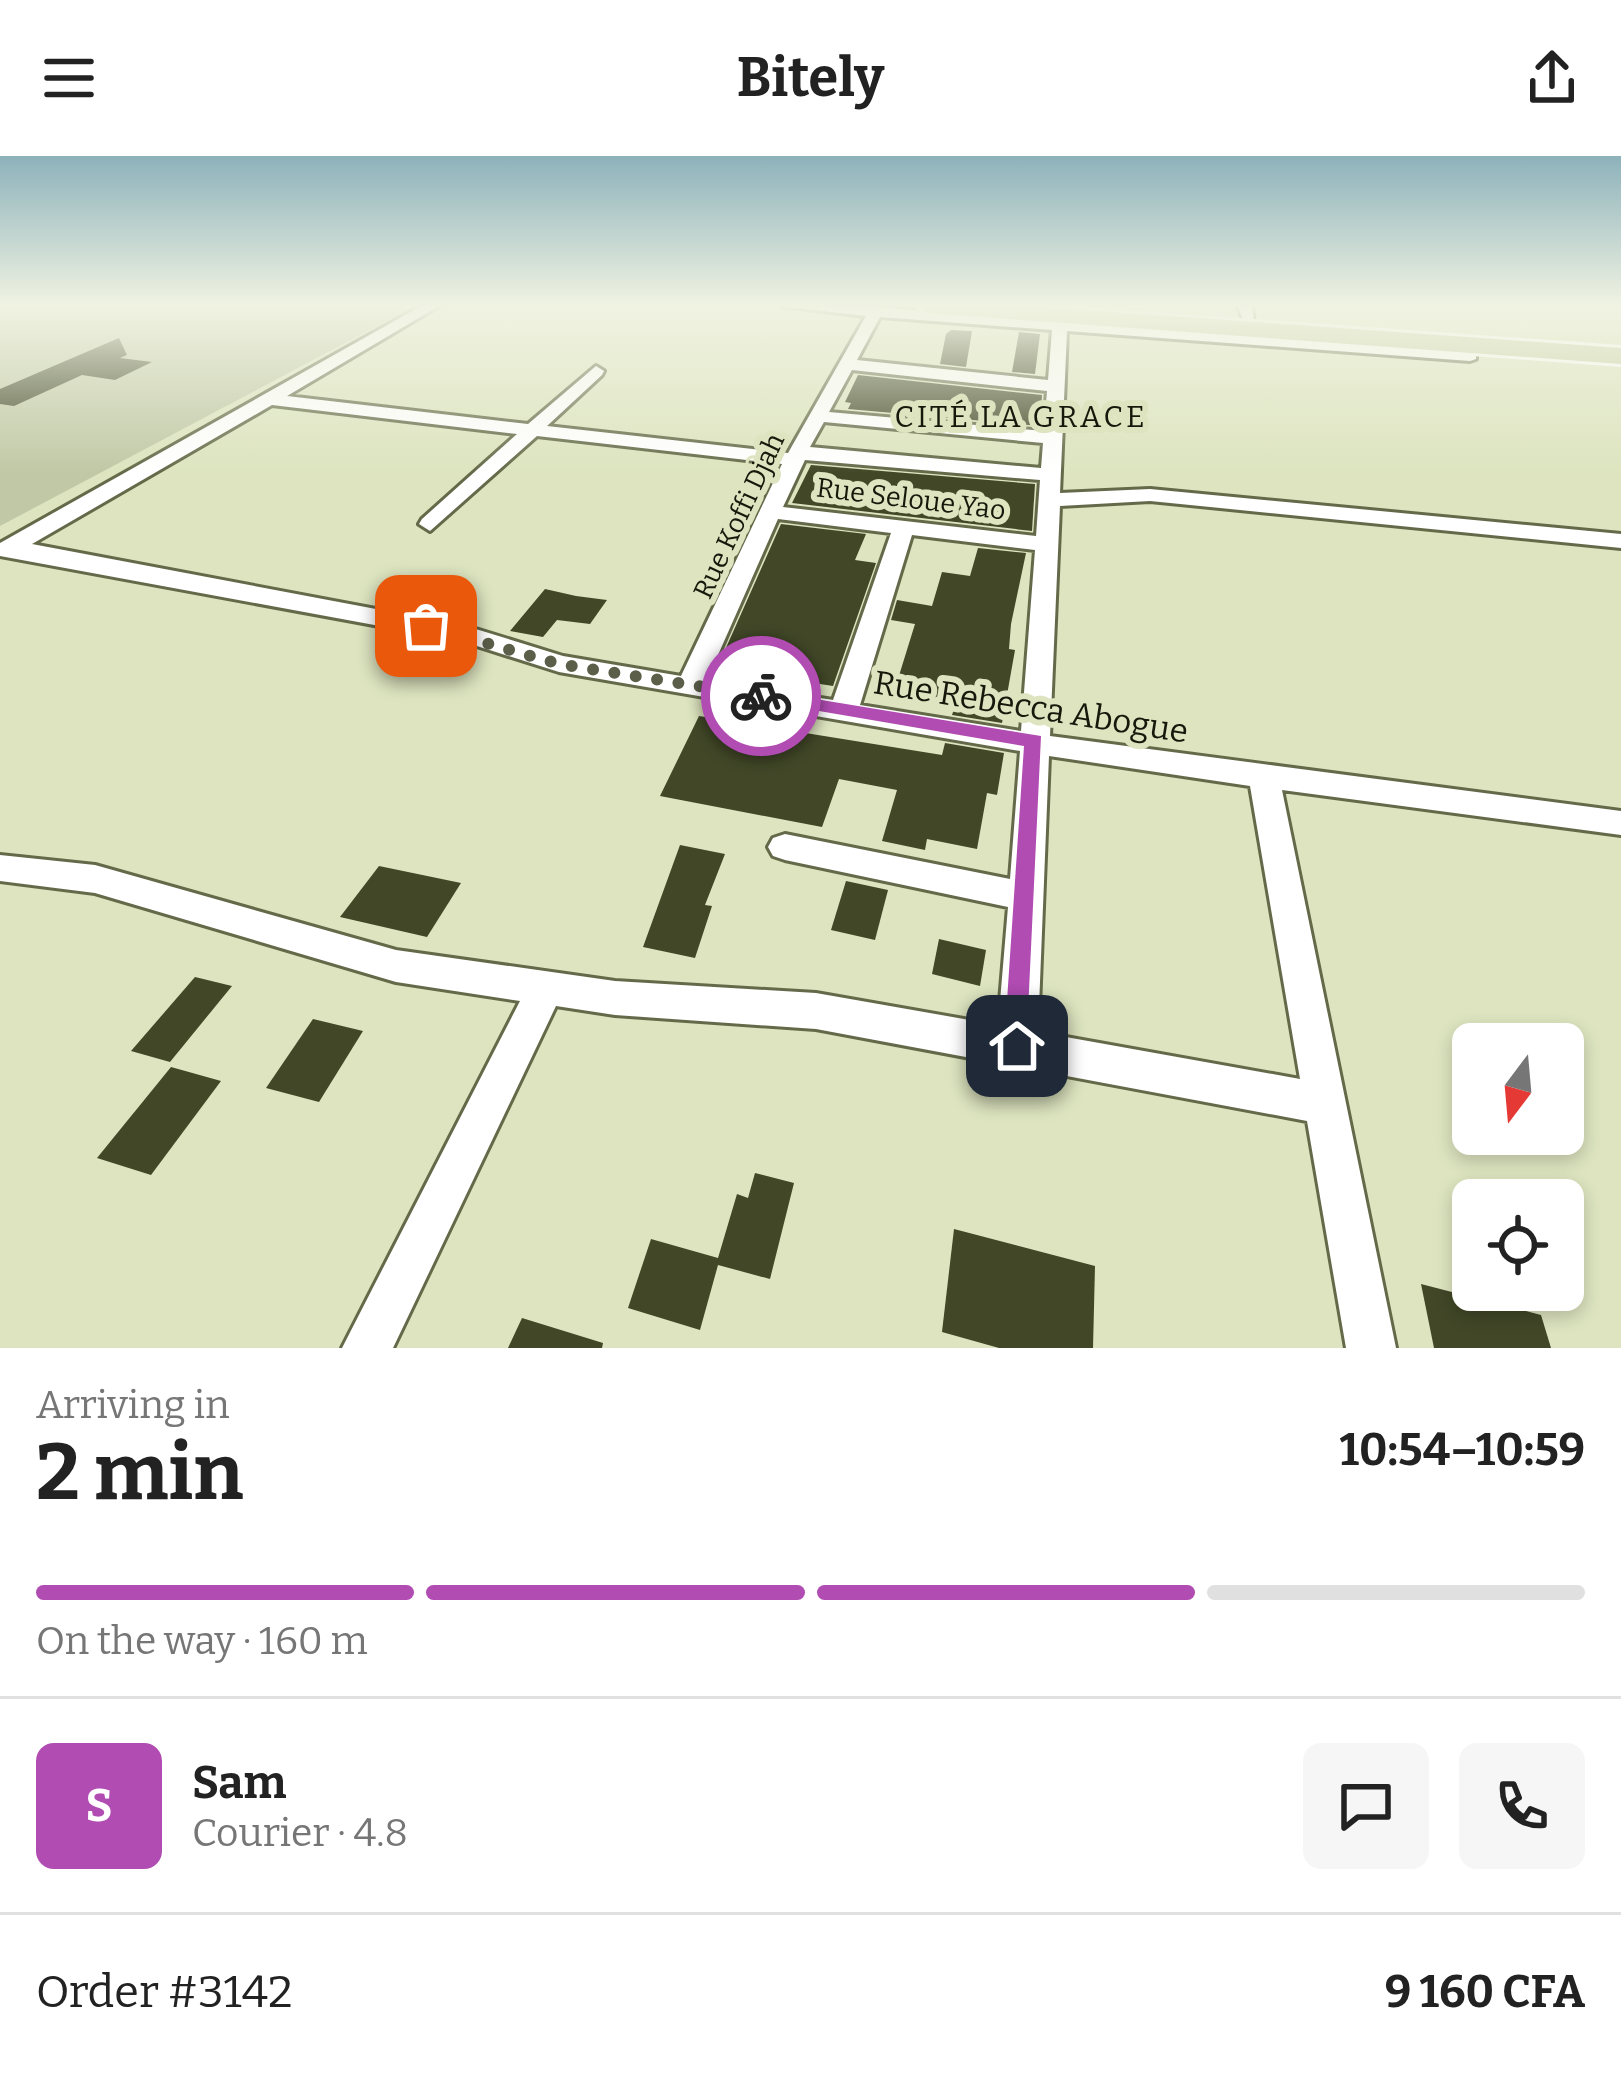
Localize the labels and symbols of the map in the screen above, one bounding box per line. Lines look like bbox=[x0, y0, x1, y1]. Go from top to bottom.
district label: CITÉ LA GRACE bbox=[894, 399, 1148, 435]
street label: Rue Koffi Djah bbox=[687, 428, 791, 604]
street label: Rue Seloue Yao bbox=[815, 472, 1007, 526]
pin bbox=[375, 575, 477, 677]
courier bbox=[701, 636, 821, 756]
street label: Rue Rebecca Abogue bbox=[871, 662, 1191, 752]
pin bbox=[966, 995, 1068, 1097]
north arrow bbox=[1452, 1023, 1584, 1155]

